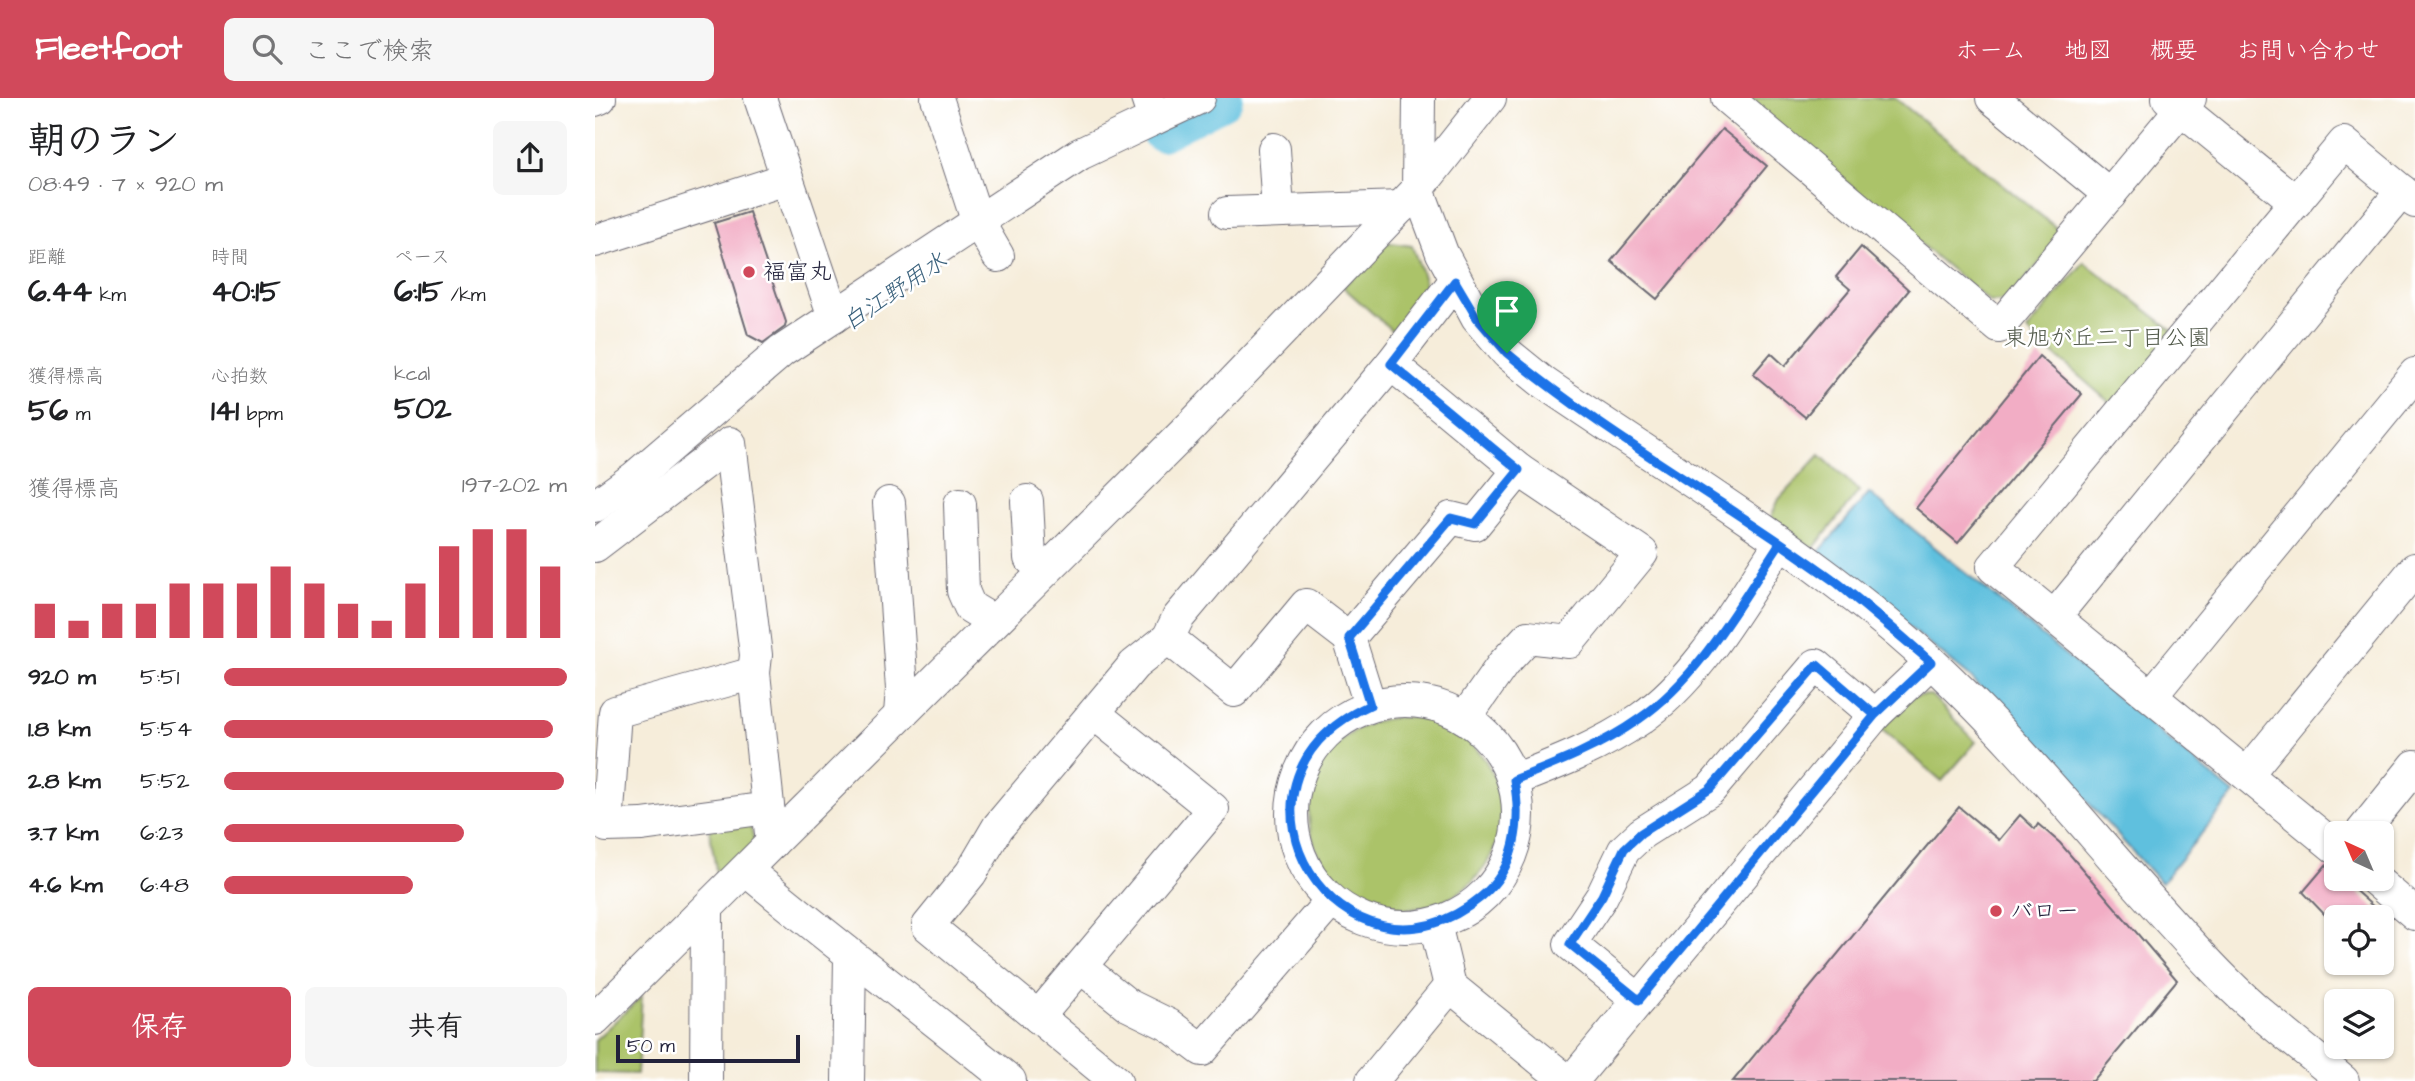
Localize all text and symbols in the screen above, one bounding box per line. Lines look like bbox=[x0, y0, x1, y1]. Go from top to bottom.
search box bbox=[224, 18, 714, 81]
text: Fleetfoot bbox=[35, 26, 182, 72]
icon: search bbox=[248, 30, 286, 68]
text: ここで検索 bbox=[304, 33, 434, 69]
text: ホーム bbox=[1955, 34, 2026, 68]
text: 地図 bbox=[2064, 34, 2112, 68]
text: 概要 bbox=[2150, 34, 2198, 68]
text: お問い合わせ bbox=[2236, 34, 2380, 68]
text: 朝のラン bbox=[28, 116, 180, 168]
button: share bbox=[493, 121, 567, 195]
text: 08:49 · 7 × 920 m bbox=[28, 168, 223, 200]
text: 距離 bbox=[28, 244, 66, 271]
text: 時間 bbox=[211, 244, 249, 271]
text: ペース bbox=[394, 244, 450, 271]
water label: 白江野用水 bbox=[836, 244, 954, 340]
place label: 福富丸 bbox=[763, 256, 832, 288]
marker: 福富丸 bbox=[741, 264, 757, 280]
text: 6.44 bbox=[28, 271, 92, 313]
text: 40:15 bbox=[211, 271, 280, 313]
text: 6:15 bbox=[394, 271, 443, 313]
pin bbox=[1477, 281, 1537, 353]
text: km bbox=[92, 282, 126, 309]
text: /km bbox=[443, 282, 486, 309]
icon: arrive bbox=[1488, 292, 1526, 330]
park label: 東旭が丘二丁目公園 bbox=[2004, 322, 2211, 354]
text: kcal bbox=[394, 361, 430, 388]
text: 獲得標高 bbox=[28, 363, 104, 390]
text: 心拍数 bbox=[211, 363, 268, 390]
text: 502 bbox=[394, 388, 451, 430]
text: 56 bbox=[28, 390, 68, 432]
text: 141 bbox=[211, 390, 239, 432]
text: m bbox=[68, 401, 90, 428]
text: bpm bbox=[239, 401, 283, 428]
text: 197–202 m bbox=[462, 469, 567, 501]
text: 獲得標高 bbox=[28, 473, 120, 505]
text: 920 m bbox=[28, 661, 96, 693]
text: 5:51 bbox=[140, 661, 179, 693]
text: 1.8 km bbox=[28, 713, 90, 745]
text: 5:54 bbox=[140, 713, 192, 745]
text: 2.8 km bbox=[28, 765, 101, 797]
text: 5:52 bbox=[140, 765, 190, 797]
text: 3.7 km bbox=[28, 817, 98, 849]
text: 6:23 bbox=[140, 817, 183, 849]
north arrow bbox=[2324, 821, 2394, 891]
map controls bbox=[2324, 821, 2394, 1059]
text: 4.6 km bbox=[28, 869, 103, 901]
text: 6:48 bbox=[140, 869, 189, 901]
place label: バロー bbox=[2010, 895, 2079, 927]
marker: バロー bbox=[1988, 903, 2004, 919]
button: locate bbox=[2324, 905, 2394, 975]
button: 保存 bbox=[28, 987, 291, 1067]
button: 共有 bbox=[305, 987, 567, 1067]
button: layers bbox=[2324, 989, 2394, 1059]
scale bar bbox=[616, 1032, 800, 1064]
text: 50 m bbox=[627, 1033, 675, 1060]

